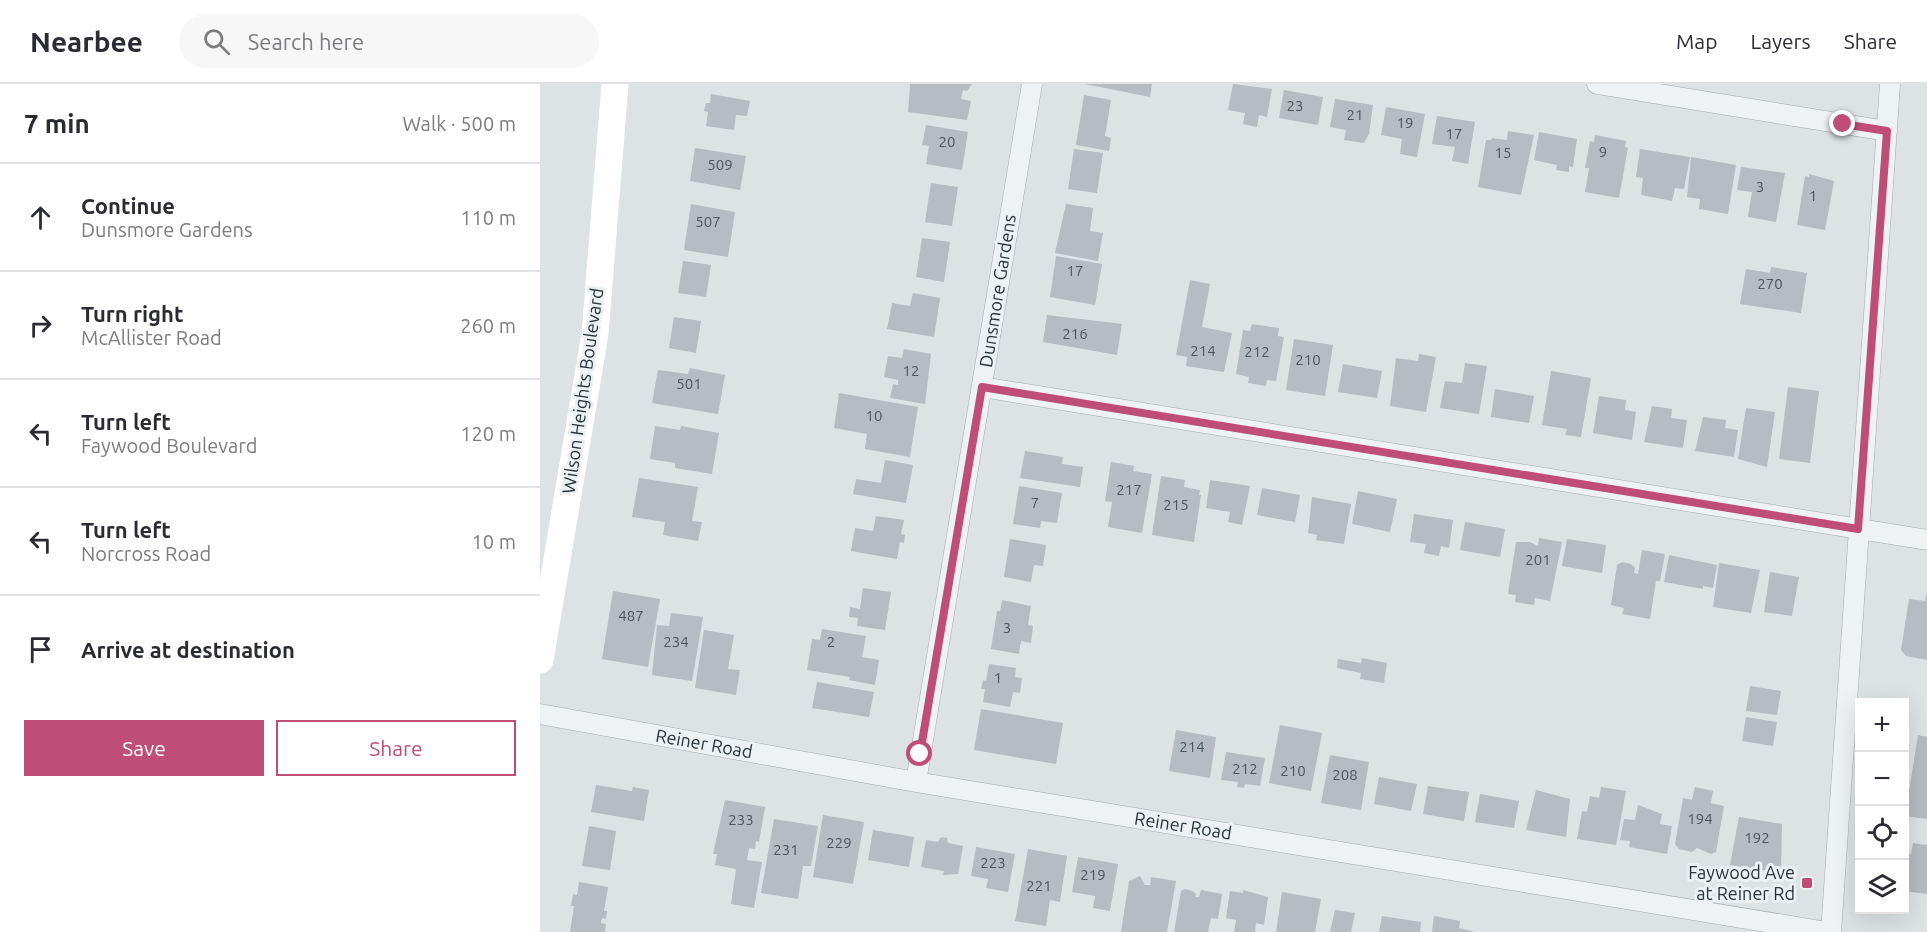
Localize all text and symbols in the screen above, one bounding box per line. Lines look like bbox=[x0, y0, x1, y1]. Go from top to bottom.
search box bbox=[179, 14, 599, 68]
icon: search bbox=[200, 25, 233, 58]
text: Nearbee bbox=[30, 26, 143, 57]
text: Search here bbox=[248, 29, 364, 54]
text: Map bbox=[1676, 29, 1717, 53]
text: Layers bbox=[1750, 29, 1811, 53]
text: Share bbox=[1844, 29, 1897, 53]
house number: 23 bbox=[1287, 97, 1303, 114]
house number: 21 bbox=[1347, 106, 1363, 123]
text: 7 min bbox=[24, 109, 90, 138]
route end bbox=[1829, 110, 1855, 136]
text: Walk · 500 m bbox=[403, 112, 516, 135]
house number: 19 bbox=[1397, 114, 1413, 131]
house number: 17 bbox=[1446, 125, 1462, 142]
house number: 20 bbox=[939, 133, 955, 150]
house number: 9 bbox=[1599, 143, 1607, 160]
house number: 15 bbox=[1495, 144, 1511, 161]
house number: 509 bbox=[707, 156, 733, 173]
house number: 3 bbox=[1756, 178, 1764, 195]
house number: 1 bbox=[1809, 187, 1817, 204]
text: Continue bbox=[81, 193, 175, 218]
icon: ahead bbox=[24, 201, 57, 234]
text: 110 m bbox=[460, 206, 516, 229]
house number: 507 bbox=[695, 213, 721, 230]
street label: Dunsmore Gardens bbox=[975, 213, 1019, 369]
text: Dunsmore Gardens bbox=[81, 218, 253, 241]
house number: 17 bbox=[1067, 262, 1083, 279]
house number: 270 bbox=[1757, 275, 1783, 292]
street label: Wilson Heights Boulevard bbox=[558, 287, 606, 495]
text: Turn right bbox=[81, 301, 183, 326]
icon: right bbox=[24, 309, 57, 342]
text: 260 m bbox=[460, 314, 516, 337]
house number: 216 bbox=[1062, 325, 1088, 342]
text: McAllister Road bbox=[81, 326, 222, 349]
house number: 214 bbox=[1190, 342, 1216, 359]
house number: 212 bbox=[1244, 343, 1270, 360]
house number: 210 bbox=[1295, 351, 1321, 368]
house number: 12 bbox=[903, 362, 919, 379]
house number: 501 bbox=[676, 375, 702, 392]
house number: 10 bbox=[866, 407, 882, 424]
text: Turn left bbox=[81, 409, 171, 434]
icon: left bbox=[24, 417, 57, 450]
text: 120 m bbox=[460, 422, 516, 445]
text: Faywood Boulevard bbox=[81, 434, 258, 457]
house number: 217 bbox=[1116, 481, 1142, 498]
house number: 7 bbox=[1031, 494, 1039, 511]
house number: 215 bbox=[1163, 496, 1189, 513]
text: Turn left bbox=[81, 517, 171, 542]
icon: left bbox=[24, 525, 57, 558]
text: 10 m bbox=[472, 530, 516, 553]
text: Norcross Road bbox=[81, 542, 211, 565]
house number: 201 bbox=[1525, 551, 1551, 568]
house number: 487 bbox=[618, 607, 644, 624]
house number: 3 bbox=[1003, 619, 1011, 636]
icon: arrive bbox=[24, 633, 57, 666]
house number: 234 bbox=[663, 633, 689, 650]
house number: 2 bbox=[827, 633, 835, 650]
text: Arrive at destination bbox=[81, 637, 295, 662]
house number: 1 bbox=[994, 669, 1002, 686]
map controls bbox=[1855, 698, 1909, 914]
button: + bbox=[1855, 698, 1909, 752]
button: Save bbox=[24, 720, 264, 776]
button: Share bbox=[276, 720, 516, 776]
street label: Reiner Road bbox=[654, 725, 754, 761]
house number: 214 bbox=[1179, 738, 1205, 755]
route start bbox=[906, 740, 932, 766]
button: − bbox=[1855, 752, 1909, 806]
house number: 212 bbox=[1232, 760, 1258, 777]
house number: 210 bbox=[1280, 762, 1306, 779]
house number: 208 bbox=[1332, 766, 1358, 783]
button: locate bbox=[1855, 806, 1909, 860]
street label: Reiner Road bbox=[1133, 807, 1233, 843]
house number: 194 bbox=[1687, 810, 1713, 827]
house number: 233 bbox=[728, 811, 754, 828]
house number: 192 bbox=[1744, 829, 1770, 846]
house number: 229 bbox=[826, 834, 852, 851]
house number: 231 bbox=[773, 841, 799, 858]
house number: 223 bbox=[980, 854, 1006, 871]
button: layers bbox=[1855, 860, 1909, 914]
place label: Faywood Ave at Reiner Rd bbox=[1688, 862, 1795, 903]
house number: 219 bbox=[1080, 866, 1106, 883]
marker: Faywood Ave at Reiner Rd bbox=[1800, 876, 1814, 890]
house number: 221 bbox=[1026, 877, 1052, 894]

